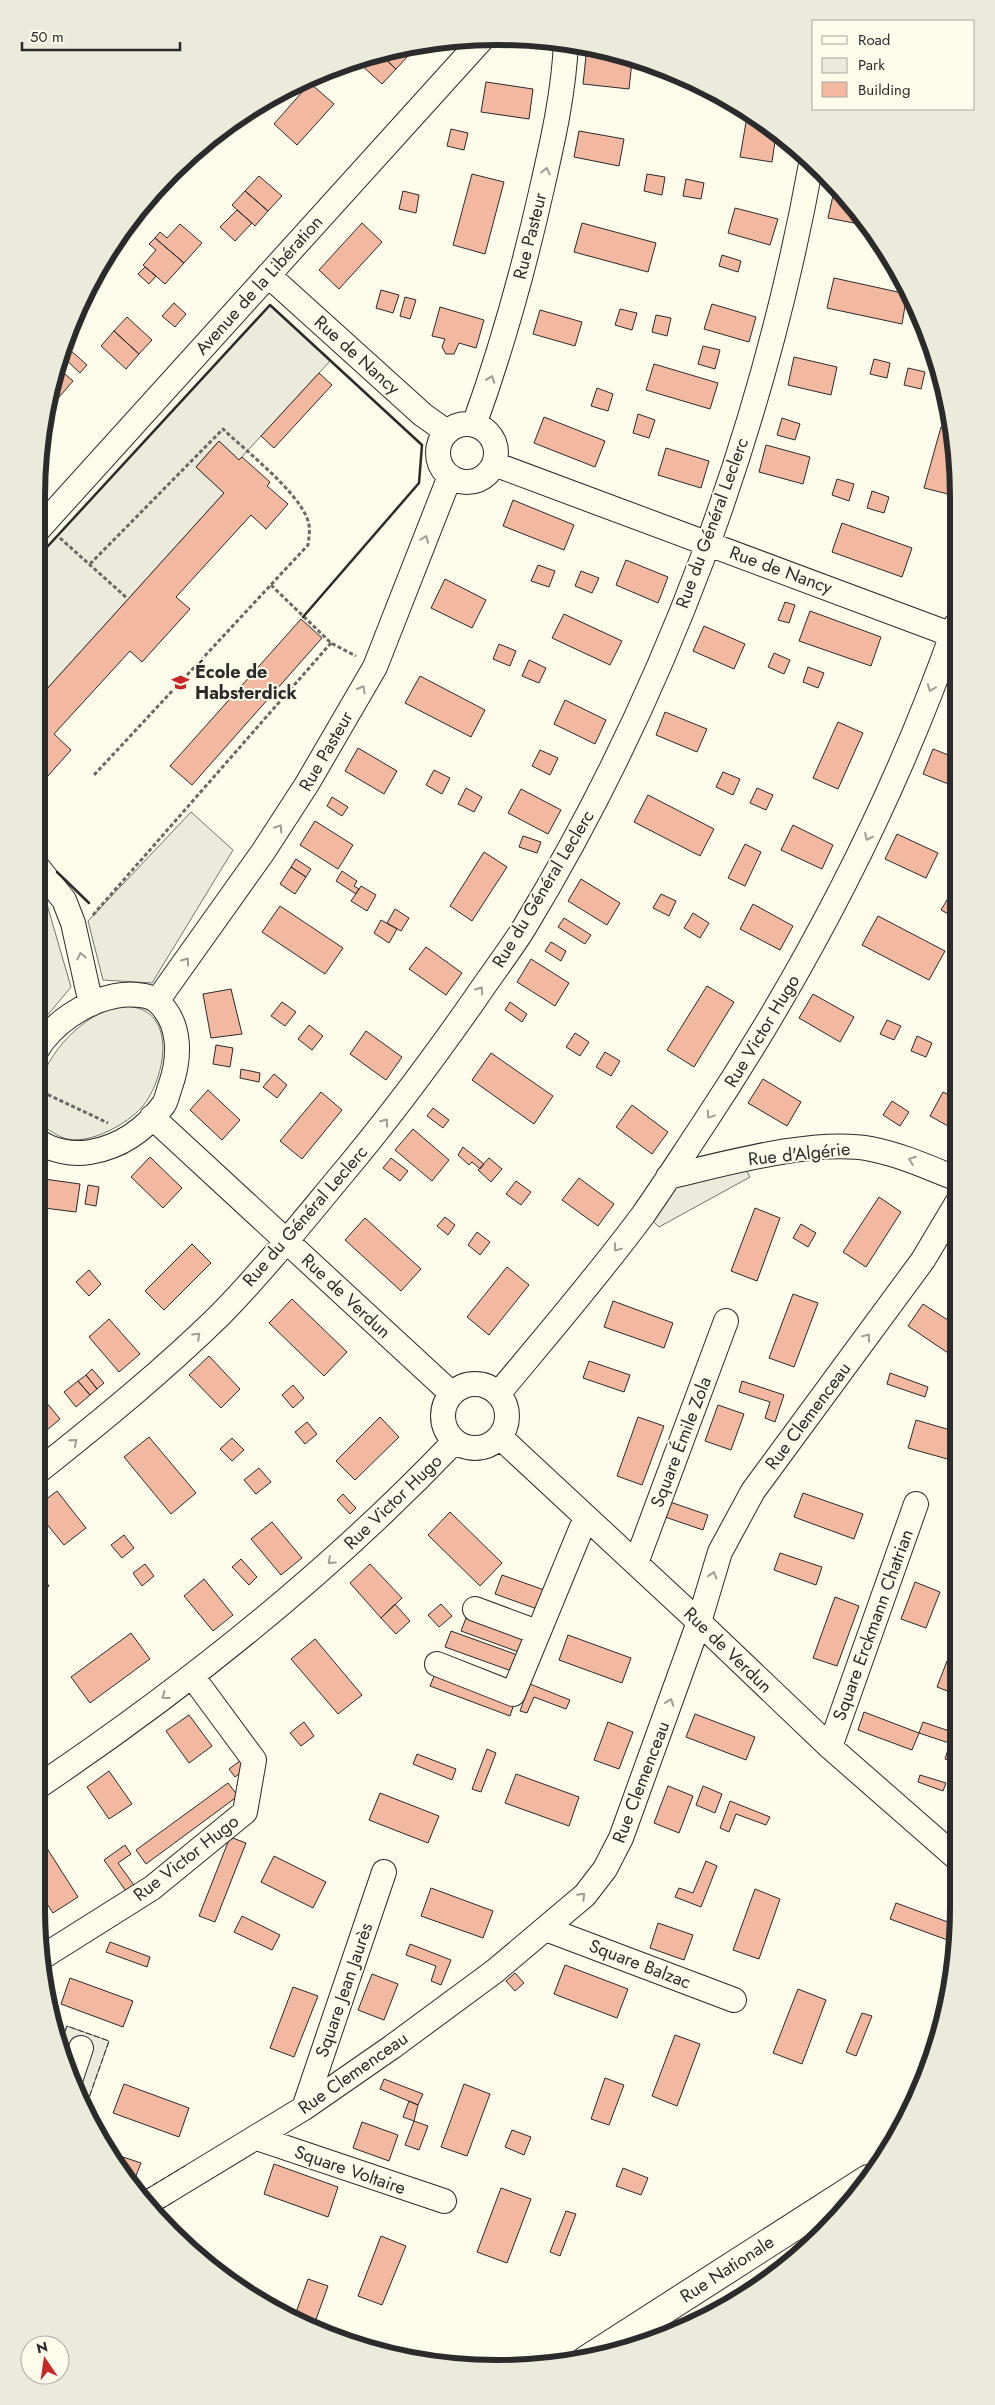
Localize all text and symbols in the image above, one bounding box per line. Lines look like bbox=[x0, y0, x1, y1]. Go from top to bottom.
scale bar bbox=[22, 20, 180, 52]
legend bbox=[812, 20, 975, 110]
text: 50 m bbox=[30, 26, 64, 48]
text: Road bbox=[858, 29, 890, 51]
text: Park bbox=[858, 54, 885, 76]
text: Building bbox=[858, 79, 910, 101]
one-way arrow bbox=[540, 167, 551, 176]
street label: Rue Pasteur bbox=[507, 189, 554, 282]
street label: Avenue de la Libération bbox=[189, 209, 329, 361]
street label: Rue de Nancy bbox=[308, 309, 406, 401]
one-way arrow bbox=[485, 375, 495, 384]
street label: Rue du Général Leclerc bbox=[669, 434, 755, 612]
one-way arrow bbox=[419, 535, 429, 544]
street label: Rue de Nancy bbox=[726, 539, 836, 601]
place label: École de Habsterdick bbox=[195, 659, 298, 706]
school or university icon: École de Habsterdick bbox=[171, 672, 191, 692]
one-way arrow bbox=[927, 683, 937, 691]
one-way arrow bbox=[356, 685, 366, 694]
street label: Rue Pasteur bbox=[293, 705, 360, 796]
street label: Rue du Général Leclerc bbox=[486, 805, 600, 973]
one-way arrow bbox=[272, 824, 282, 833]
one-way arrow bbox=[864, 832, 874, 841]
one-way arrow bbox=[76, 951, 87, 960]
one-way arrow bbox=[180, 957, 189, 967]
street label: Rue Victor Hugo bbox=[718, 970, 806, 1092]
one-way arrow bbox=[474, 987, 483, 996]
one-way arrow bbox=[706, 1109, 716, 1118]
one-way arrow bbox=[379, 1119, 387, 1128]
street label: Rue d'Algérie bbox=[747, 1136, 851, 1172]
street label: Rue du Général Leclerc bbox=[236, 1140, 374, 1292]
one-way arrow bbox=[908, 1156, 917, 1167]
one-way arrow bbox=[614, 1242, 623, 1252]
street label: Rue de Verdun bbox=[295, 1248, 397, 1344]
one-way arrow bbox=[191, 1333, 200, 1342]
one-way arrow bbox=[861, 1333, 870, 1343]
street label: Rue Clemenceau bbox=[759, 1357, 857, 1475]
street label: Square Émile Zola bbox=[644, 1373, 718, 1511]
one-way arrow bbox=[68, 1439, 77, 1448]
street label: Rue Victor Hugo bbox=[338, 1448, 448, 1556]
street label: Square Erckmann Chatrian bbox=[826, 1526, 920, 1724]
one-way arrow bbox=[328, 1555, 337, 1564]
one-way arrow bbox=[708, 1571, 718, 1580]
street label: Rue de Verdun bbox=[678, 1601, 778, 1699]
one-way arrow bbox=[162, 1691, 171, 1699]
one-way arrow bbox=[664, 1698, 674, 1707]
street label: Rue Clemenceau bbox=[606, 1717, 676, 1847]
street label: Rue Victor Hugo bbox=[128, 1808, 244, 1907]
one-way arrow bbox=[577, 1893, 586, 1902]
street label: Square Jean Jaurès bbox=[309, 1919, 379, 2061]
street label: Square Balzac bbox=[585, 1933, 695, 1995]
street label: Rue Clemenceau bbox=[293, 2025, 413, 2121]
street label: Square Voltaire bbox=[291, 2139, 409, 2201]
street label: Rue Nationale bbox=[675, 2229, 779, 2309]
north arrow bbox=[20, 2335, 70, 2385]
text: N bbox=[34, 2336, 50, 2358]

